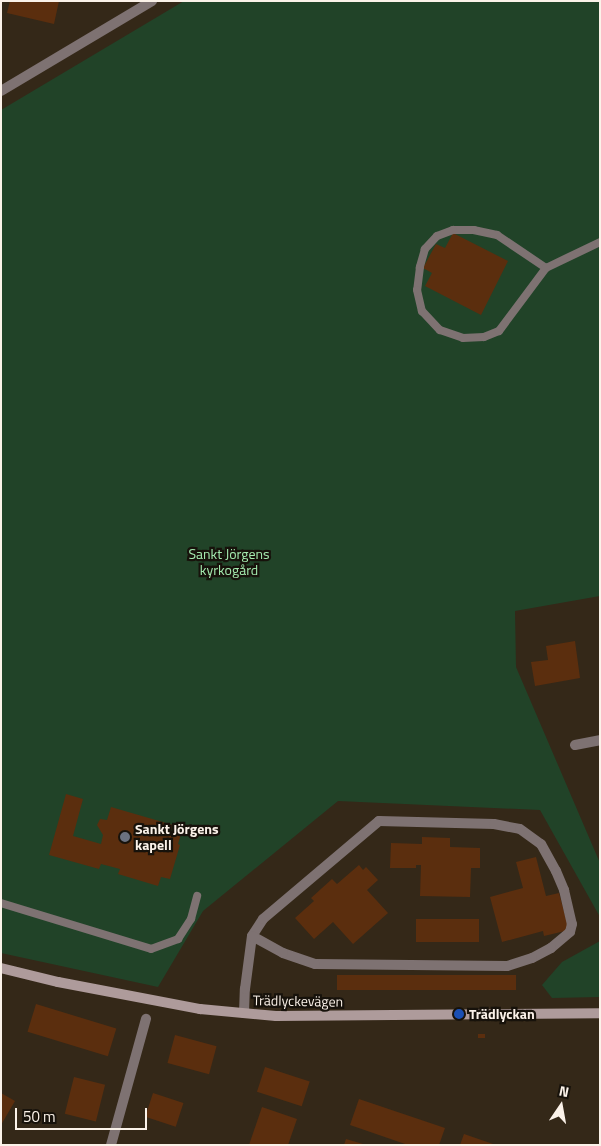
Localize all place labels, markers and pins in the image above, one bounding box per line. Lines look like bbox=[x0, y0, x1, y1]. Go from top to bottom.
place label: Sankt Jörgens kapell bbox=[135, 821, 219, 854]
marker: Sankt Jörgens kapell bbox=[119, 831, 131, 843]
place label: Trädlyckan bbox=[469, 1006, 535, 1022]
marker: Trädlyckan bbox=[453, 1008, 465, 1020]

